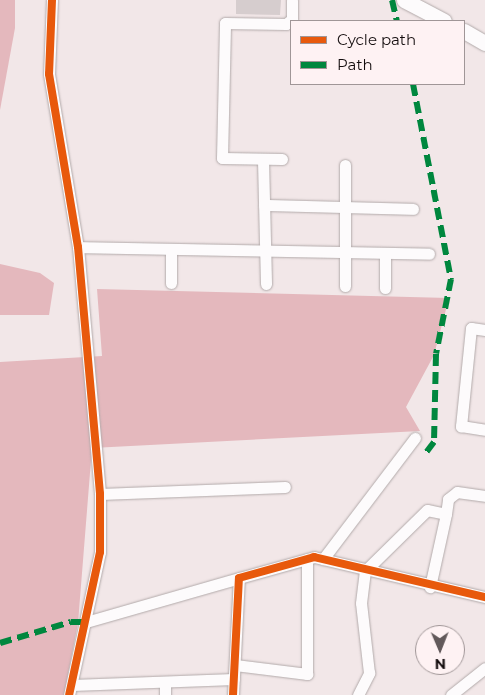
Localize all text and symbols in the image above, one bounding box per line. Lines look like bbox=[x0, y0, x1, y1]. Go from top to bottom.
legend bbox=[290, 20, 465, 85]
text: Cycle path bbox=[337, 30, 416, 49]
text: Path bbox=[337, 55, 373, 74]
north arrow bbox=[415, 625, 465, 675]
text: N bbox=[434, 655, 446, 673]

